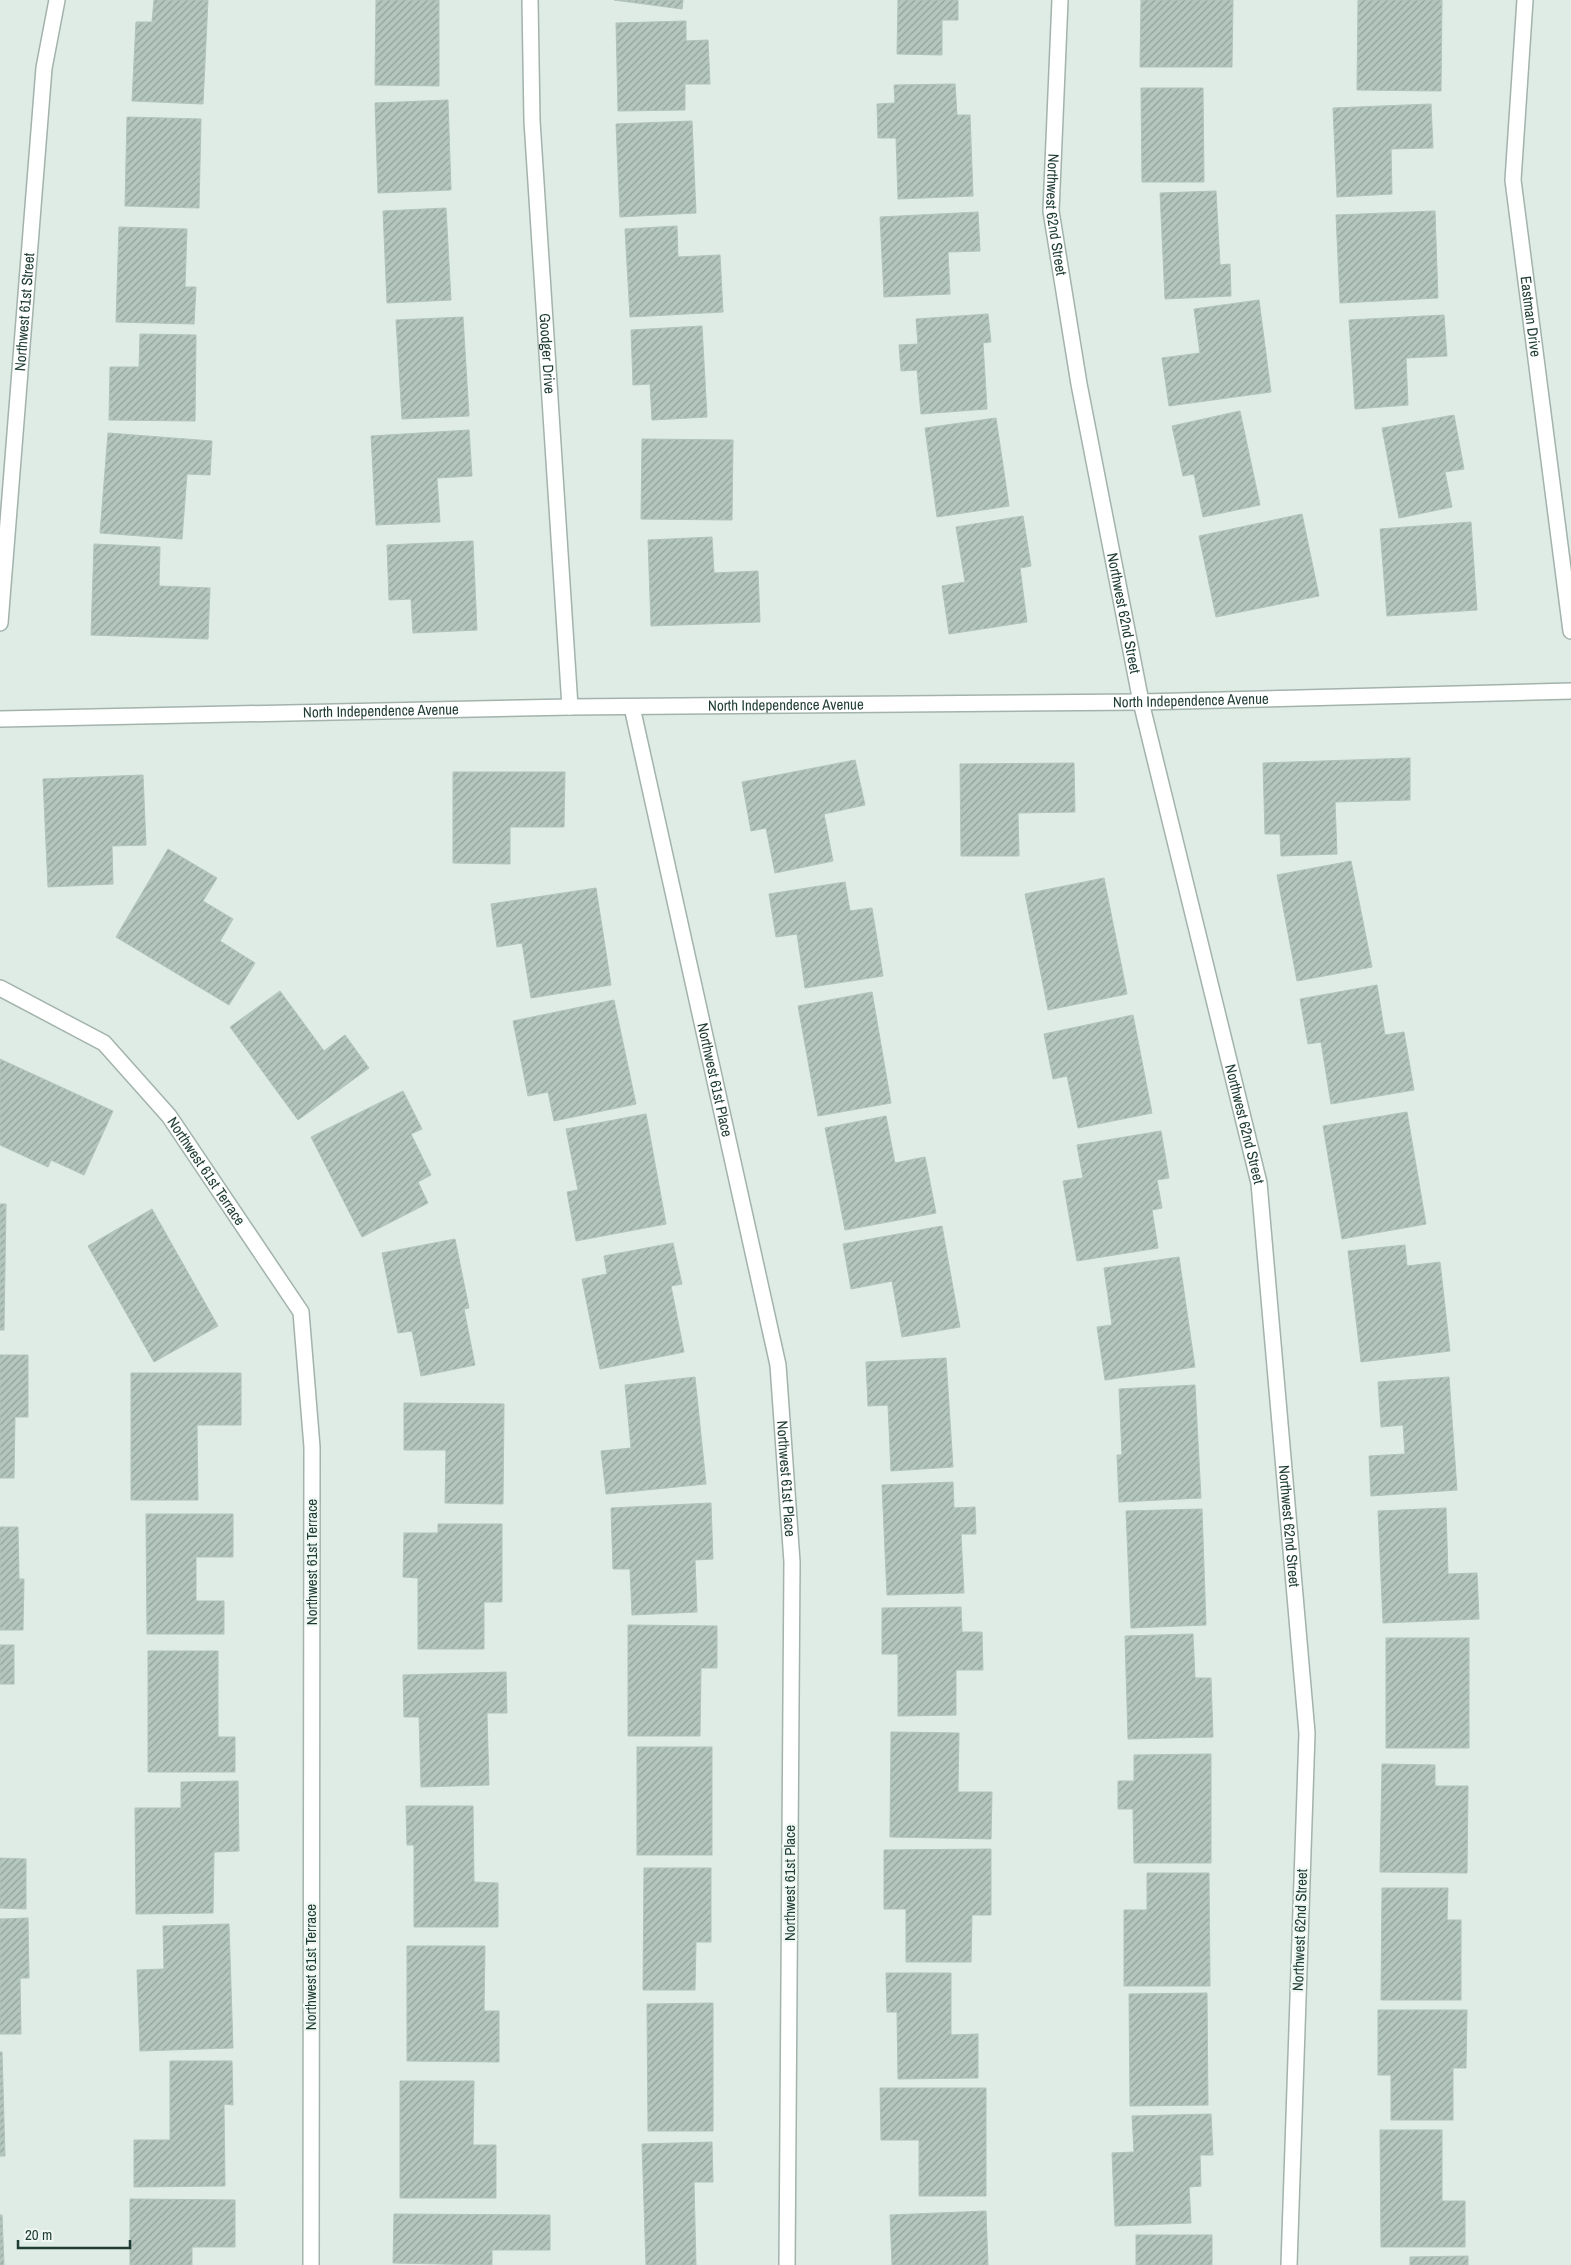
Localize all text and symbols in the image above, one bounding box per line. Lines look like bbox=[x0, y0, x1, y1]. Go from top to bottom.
street label: Northwest 62nd Street bbox=[1041, 153, 1072, 277]
street label: Northwest 61st Street bbox=[9, 252, 39, 372]
street label: Eastman Drive bbox=[1515, 275, 1547, 358]
street label: Goodger Drive bbox=[534, 312, 561, 395]
street label: Northwest 62nd Street bbox=[1102, 551, 1146, 676]
street label: North Independence Avenue bbox=[1113, 688, 1269, 712]
street label: North Independence Avenue bbox=[708, 693, 864, 716]
street label: North Independence Avenue bbox=[303, 698, 459, 723]
street label: Northwest 61st Place bbox=[692, 1021, 738, 1139]
street label: Northwest 62nd Street bbox=[1220, 1062, 1270, 1186]
street label: Northwest 61st Terrace bbox=[163, 1113, 251, 1229]
street label: Northwest 61st Place bbox=[772, 1420, 801, 1538]
street label: Northwest 62nd Street bbox=[1274, 1464, 1305, 1588]
street label: Northwest 61st Terrace bbox=[301, 1499, 322, 1625]
street label: Northwest 61st Place bbox=[779, 1825, 800, 1941]
street label: Northwest 62nd Street bbox=[1287, 1868, 1312, 1992]
street label: Northwest 61st Terrace bbox=[300, 1904, 321, 2030]
scale bar bbox=[18, 2218, 130, 2250]
text: 20 m bbox=[25, 2224, 52, 2245]

